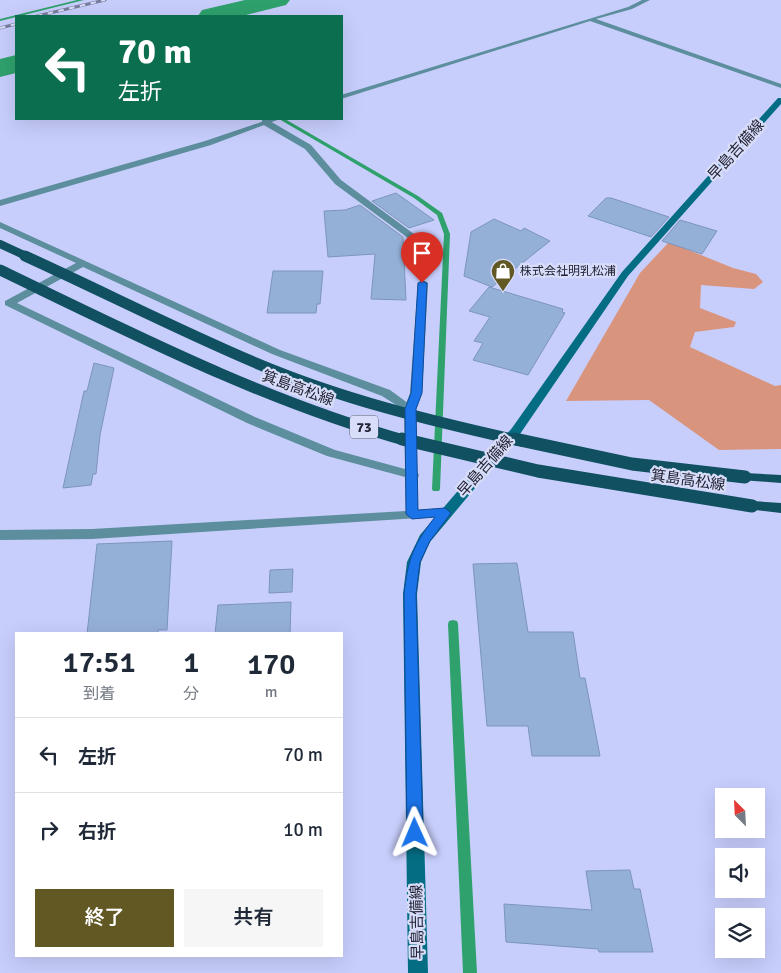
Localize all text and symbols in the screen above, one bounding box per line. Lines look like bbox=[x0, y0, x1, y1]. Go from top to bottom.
text: 70 m bbox=[118, 30, 192, 73]
icon: left bbox=[35, 35, 100, 100]
text: 左折 bbox=[118, 78, 162, 105]
street label: 早島吉備線 bbox=[704, 116, 768, 184]
pin bbox=[401, 232, 443, 283]
icon: arrive bbox=[408, 239, 436, 267]
shop icon: 株式会社明乳松浦 bbox=[490, 258, 516, 292]
place label: 株式会社明乳松浦 bbox=[520, 264, 616, 279]
street label: 箕島高松線 bbox=[260, 367, 336, 409]
road number: 73 bbox=[350, 416, 378, 438]
street label: 早島吉備線 bbox=[454, 432, 516, 500]
street label: 箕島高松線 bbox=[650, 466, 726, 494]
text: 17:51 bbox=[62, 644, 136, 681]
text: 1 bbox=[183, 644, 199, 681]
text: 170 bbox=[247, 646, 295, 683]
text: m bbox=[265, 682, 278, 702]
text: 到着 bbox=[83, 684, 115, 704]
text: 分 bbox=[183, 684, 199, 704]
icon: left bbox=[35, 741, 63, 769]
text: 70 m bbox=[283, 743, 323, 767]
text: 左折 bbox=[78, 745, 116, 769]
north arrow bbox=[715, 788, 765, 838]
map controls bbox=[715, 788, 765, 958]
position arrow bbox=[388, 806, 440, 858]
icon: right bbox=[35, 816, 63, 844]
text: 10 m bbox=[283, 818, 323, 842]
text: 右折 bbox=[78, 820, 116, 844]
button: sound bbox=[715, 848, 765, 898]
street label: 早島吉備線 bbox=[407, 884, 427, 960]
button: 終了 bbox=[35, 889, 174, 947]
button: 共有 bbox=[184, 889, 323, 947]
button: layers bbox=[715, 908, 765, 958]

